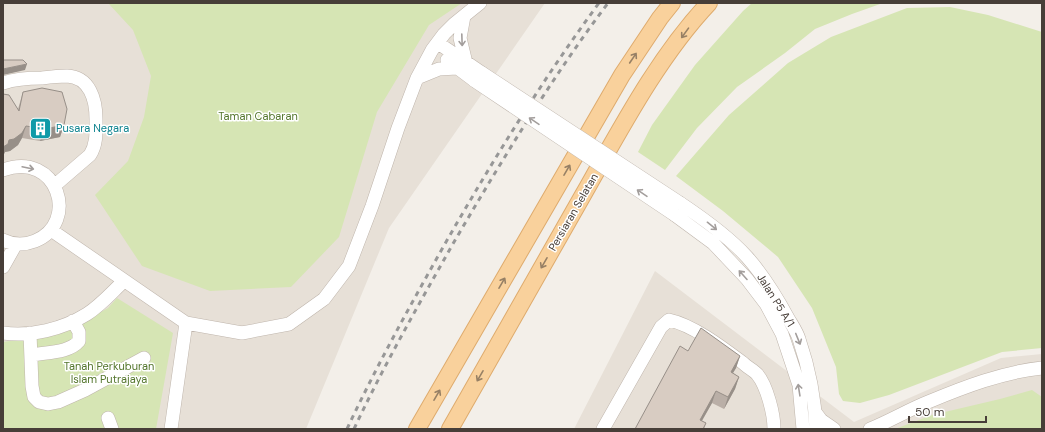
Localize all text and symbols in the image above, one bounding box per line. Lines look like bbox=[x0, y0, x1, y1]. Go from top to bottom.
one-way arrow bbox=[680, 27, 689, 38]
one-way arrow bbox=[458, 33, 465, 46]
one-way arrow bbox=[629, 53, 637, 64]
park label: Taman Cabaran bbox=[218, 109, 298, 123]
building icon: Pusara Negara bbox=[27, 115, 53, 141]
one-way arrow bbox=[529, 117, 540, 125]
place label: Pusara Negara bbox=[56, 121, 129, 135]
one-way arrow bbox=[21, 164, 34, 172]
one-way arrow bbox=[564, 164, 572, 176]
street label: Persiaran Selatan bbox=[545, 171, 601, 253]
one-way arrow bbox=[637, 189, 648, 197]
one-way arrow bbox=[707, 221, 718, 230]
one-way arrow bbox=[539, 257, 547, 269]
one-way arrow bbox=[738, 270, 748, 280]
street label: Jalan P5 A/1 bbox=[754, 271, 798, 329]
one-way arrow bbox=[498, 277, 506, 289]
one-way arrow bbox=[795, 332, 803, 344]
park label: Tanah Perkuburan Islam Putrajaya bbox=[64, 359, 154, 386]
one-way arrow bbox=[475, 370, 483, 382]
one-way arrow bbox=[795, 384, 803, 397]
one-way arrow bbox=[433, 389, 441, 401]
scale bar bbox=[909, 398, 986, 424]
text: 50 m bbox=[915, 404, 944, 420]

